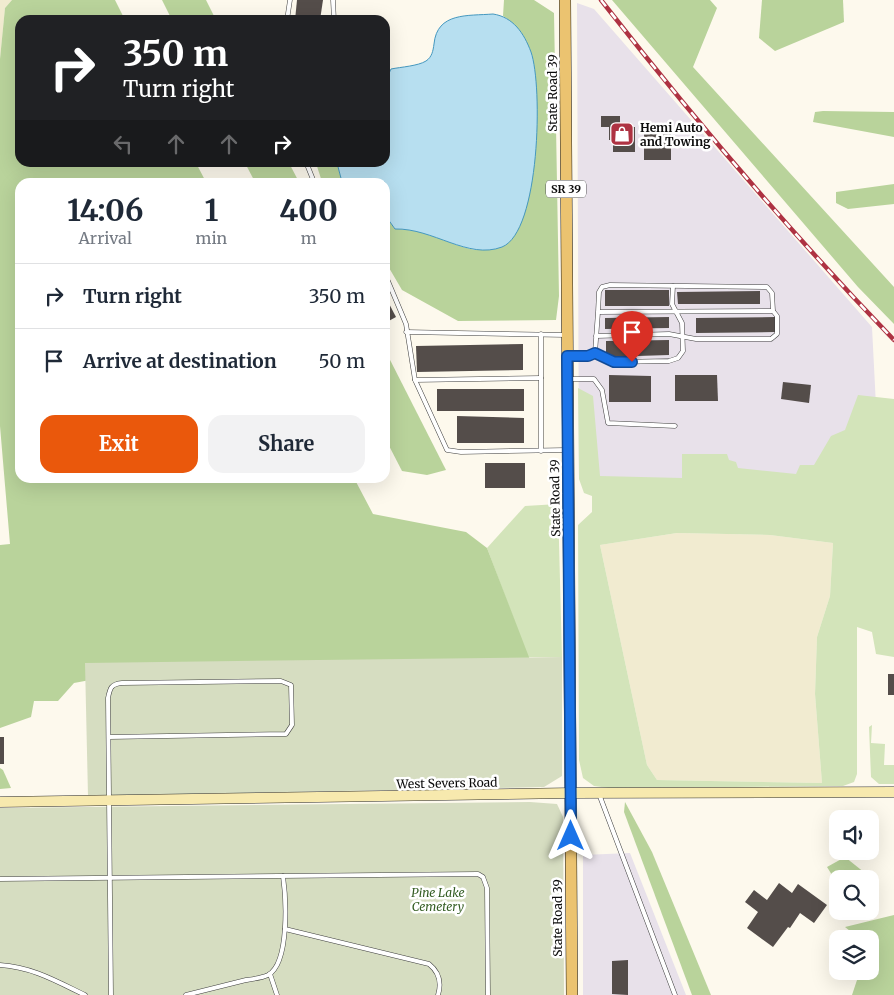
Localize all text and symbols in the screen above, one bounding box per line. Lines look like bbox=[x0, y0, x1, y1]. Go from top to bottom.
text: 350 m bbox=[123, 32, 228, 76]
icon: right bbox=[40, 35, 105, 100]
street label: State Road 39 bbox=[545, 54, 560, 132]
text: Turn right bbox=[123, 75, 234, 103]
place label: Hemi Auto and Towing bbox=[640, 120, 711, 149]
shop icon: Hemi Auto and Towing bbox=[609, 121, 635, 147]
icon: left bbox=[109, 130, 137, 158]
icon: ahead bbox=[162, 130, 190, 158]
icon: ahead bbox=[215, 130, 243, 158]
icon: right bbox=[268, 130, 296, 158]
road number: SR 39 bbox=[546, 180, 586, 198]
text: 14:06 bbox=[67, 191, 143, 229]
text: 1 bbox=[204, 191, 218, 229]
text: 400 bbox=[279, 191, 338, 229]
text: Arrival bbox=[79, 228, 132, 248]
text: min bbox=[196, 228, 227, 248]
text: m bbox=[301, 228, 317, 248]
icon: right bbox=[40, 282, 68, 310]
text: Turn right bbox=[83, 284, 182, 308]
text: 350 m bbox=[309, 284, 365, 308]
pin bbox=[611, 311, 653, 362]
icon: arrive bbox=[618, 318, 646, 346]
icon: arrive bbox=[40, 347, 68, 375]
text: Arrive at destination bbox=[83, 349, 277, 373]
text: 50 m bbox=[319, 349, 365, 373]
button: Exit bbox=[40, 415, 198, 473]
button: Share bbox=[208, 415, 365, 473]
street label: State Road 39 bbox=[547, 459, 563, 537]
street label: West Severs Road bbox=[395, 775, 498, 791]
position arrow bbox=[544, 809, 596, 861]
map controls bbox=[829, 810, 879, 980]
button: sound bbox=[829, 810, 879, 860]
button: search bbox=[829, 870, 879, 920]
street label: State Road 39 bbox=[550, 879, 565, 957]
park label: Pine Lake Cemetery bbox=[411, 885, 465, 914]
button: layers bbox=[829, 930, 879, 980]

